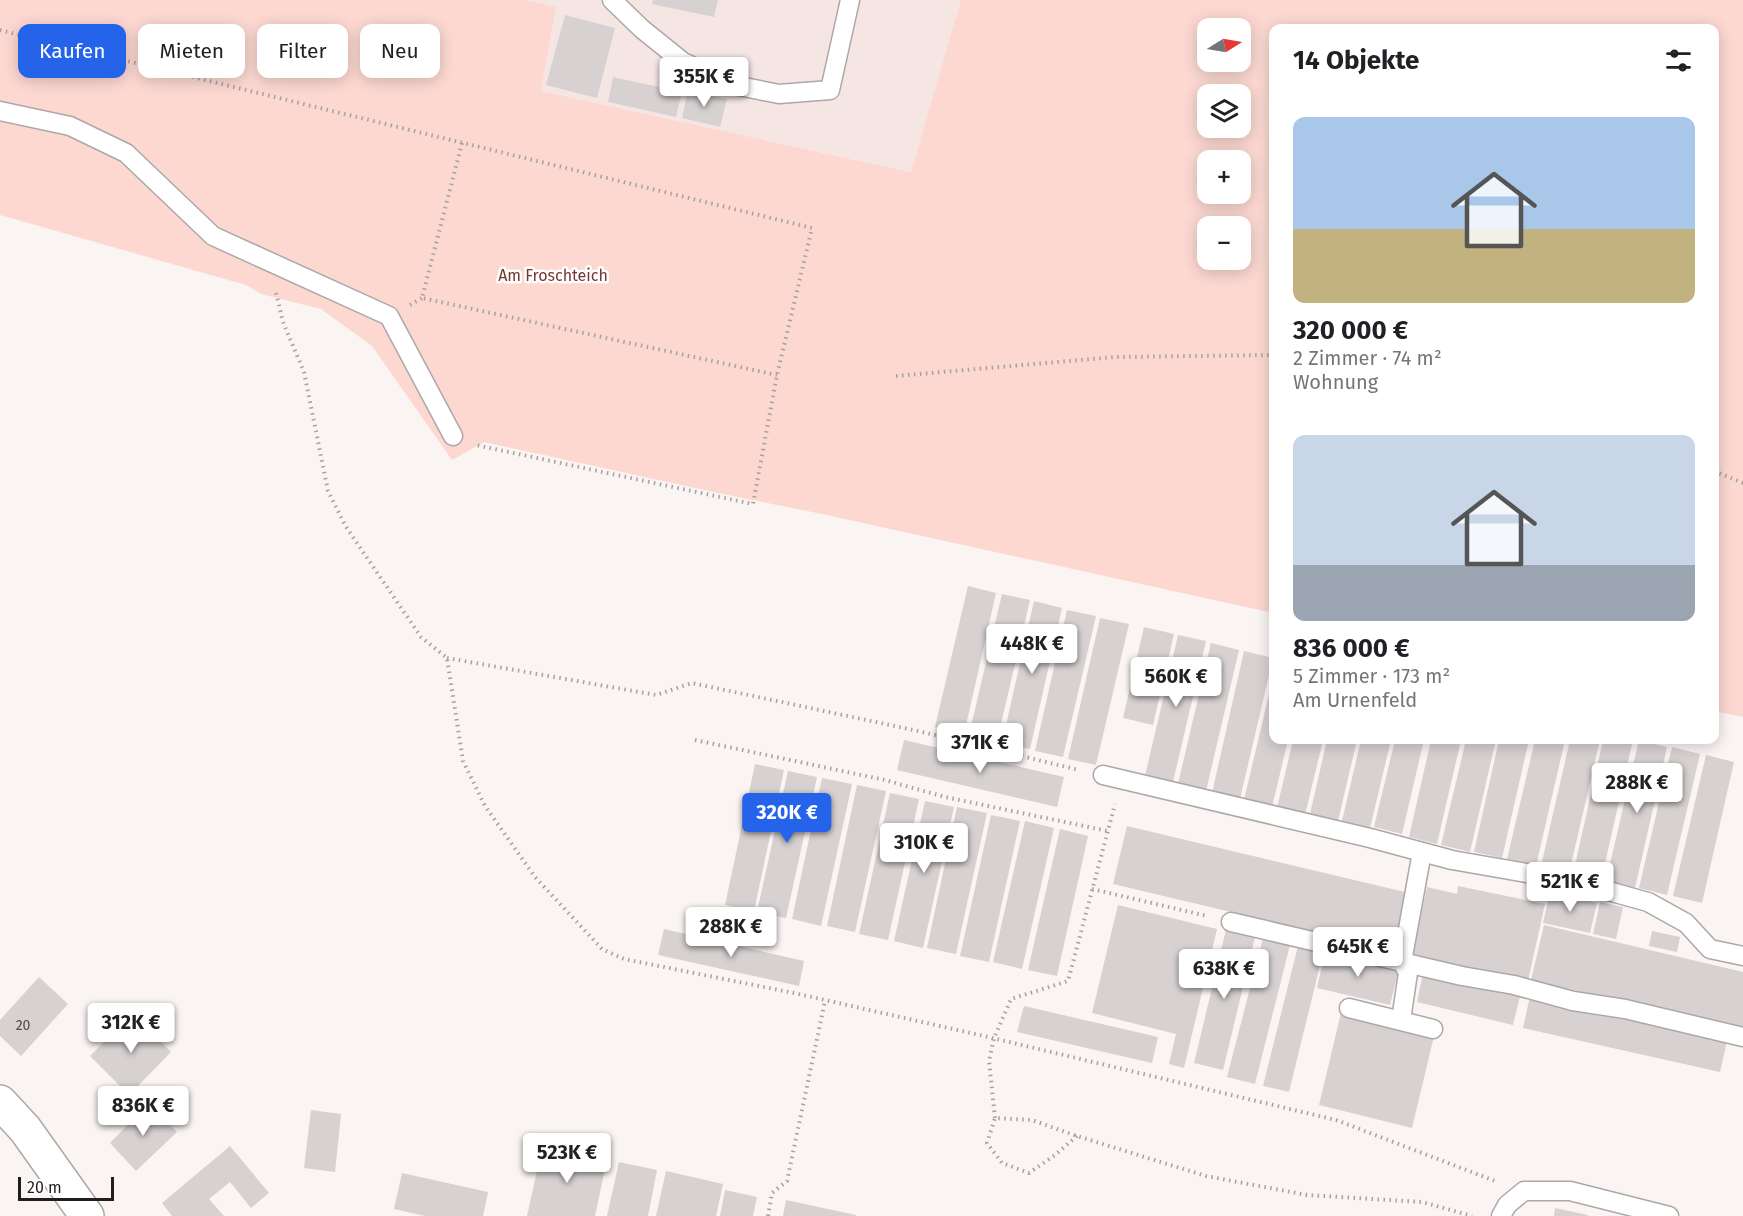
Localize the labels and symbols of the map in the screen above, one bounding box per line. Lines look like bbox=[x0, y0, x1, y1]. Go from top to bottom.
north arrow bbox=[1197, 18, 1251, 72]
pin: 355K € bbox=[655, 57, 753, 108]
park label: Am Froschteich bbox=[498, 266, 608, 285]
pin: 448K € bbox=[983, 624, 1081, 675]
pin: 560K € bbox=[1127, 657, 1225, 708]
pin: 371K € bbox=[931, 723, 1029, 774]
pin: 288K € bbox=[1588, 763, 1686, 814]
pin: 320K € bbox=[738, 793, 836, 844]
pin: 310K € bbox=[875, 823, 973, 874]
pin: 521K € bbox=[1521, 862, 1619, 913]
pin: 288K € bbox=[682, 907, 780, 958]
pin: 645K € bbox=[1309, 927, 1407, 978]
pin: 638K € bbox=[1175, 949, 1273, 1000]
pin: 312K € bbox=[82, 1003, 180, 1054]
house number: 20 bbox=[16, 1017, 31, 1034]
pin: 836K € bbox=[94, 1086, 192, 1137]
pin: 523K € bbox=[518, 1133, 616, 1184]
scale bar bbox=[18, 1174, 114, 1202]

